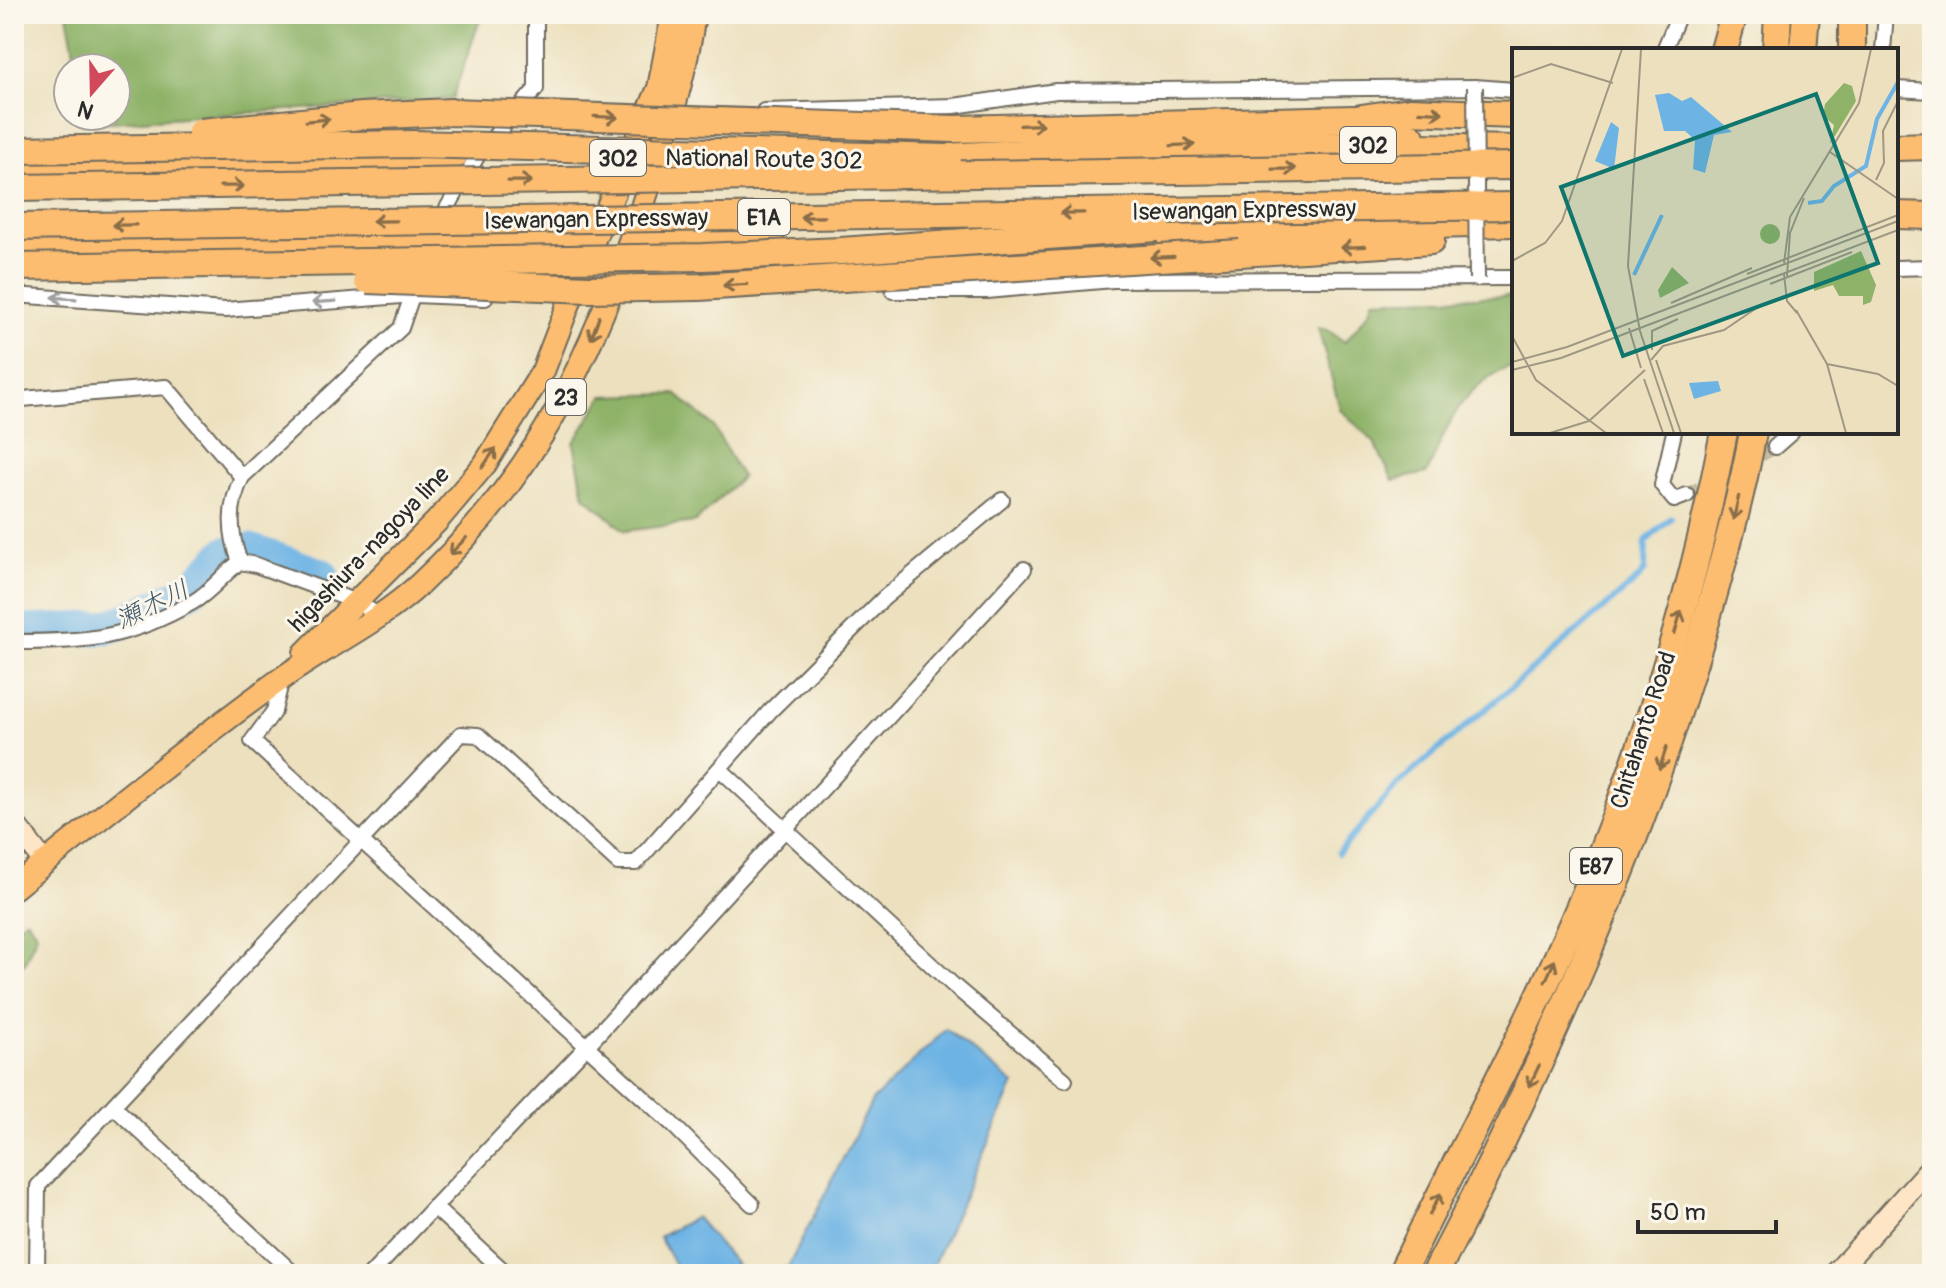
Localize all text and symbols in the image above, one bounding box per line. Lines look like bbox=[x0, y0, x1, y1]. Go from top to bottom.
inset map bbox=[1512, 48, 1898, 434]
north arrow bbox=[52, 52, 132, 132]
text: N bbox=[74, 94, 97, 126]
one-way arrow bbox=[1417, 104, 1444, 119]
one-way arrow bbox=[592, 110, 619, 125]
one-way arrow bbox=[304, 112, 331, 127]
one-way arrow bbox=[1018, 118, 1045, 133]
road number: 302 bbox=[1340, 127, 1396, 163]
one-way arrow bbox=[1169, 137, 1196, 152]
road number: 302 bbox=[590, 140, 646, 176]
street label: National Route 302 bbox=[665, 143, 863, 176]
one-way arrow bbox=[1270, 162, 1297, 177]
one-way arrow bbox=[506, 174, 533, 189]
one-way arrow bbox=[218, 178, 245, 194]
street label: Isewangan Expressway bbox=[1132, 194, 1356, 227]
road number: E1A bbox=[738, 199, 790, 235]
street label: Isewangan Expressway bbox=[484, 203, 708, 236]
one-way arrow bbox=[1059, 206, 1086, 221]
one-way arrow bbox=[799, 209, 826, 224]
one-way arrow bbox=[371, 213, 398, 229]
one-way arrow bbox=[111, 217, 138, 233]
one-way arrow bbox=[1340, 239, 1367, 254]
one-way arrow bbox=[1149, 250, 1176, 265]
one-way arrow bbox=[722, 278, 749, 293]
one-way arrow bbox=[51, 290, 78, 305]
one-way arrow bbox=[311, 295, 338, 310]
one-way arrow bbox=[587, 315, 601, 340]
road number: 23 bbox=[546, 379, 586, 415]
one-way arrow bbox=[481, 447, 497, 469]
street label: higashiura-nagoya line bbox=[283, 460, 456, 638]
one-way arrow bbox=[1728, 495, 1743, 520]
one-way arrow bbox=[449, 536, 468, 555]
water label: 瀬木川 bbox=[110, 573, 195, 636]
one-way arrow bbox=[1672, 610, 1686, 635]
street label: Chitahanto Road bbox=[1604, 648, 1683, 813]
one-way arrow bbox=[1655, 745, 1670, 770]
road number: E87 bbox=[1570, 848, 1622, 884]
one-way arrow bbox=[1544, 959, 1559, 984]
one-way arrow bbox=[1526, 1064, 1541, 1088]
scale bar bbox=[1638, 1184, 1776, 1234]
one-way arrow bbox=[1427, 1193, 1443, 1216]
text: 50 m bbox=[1650, 1198, 1706, 1227]

